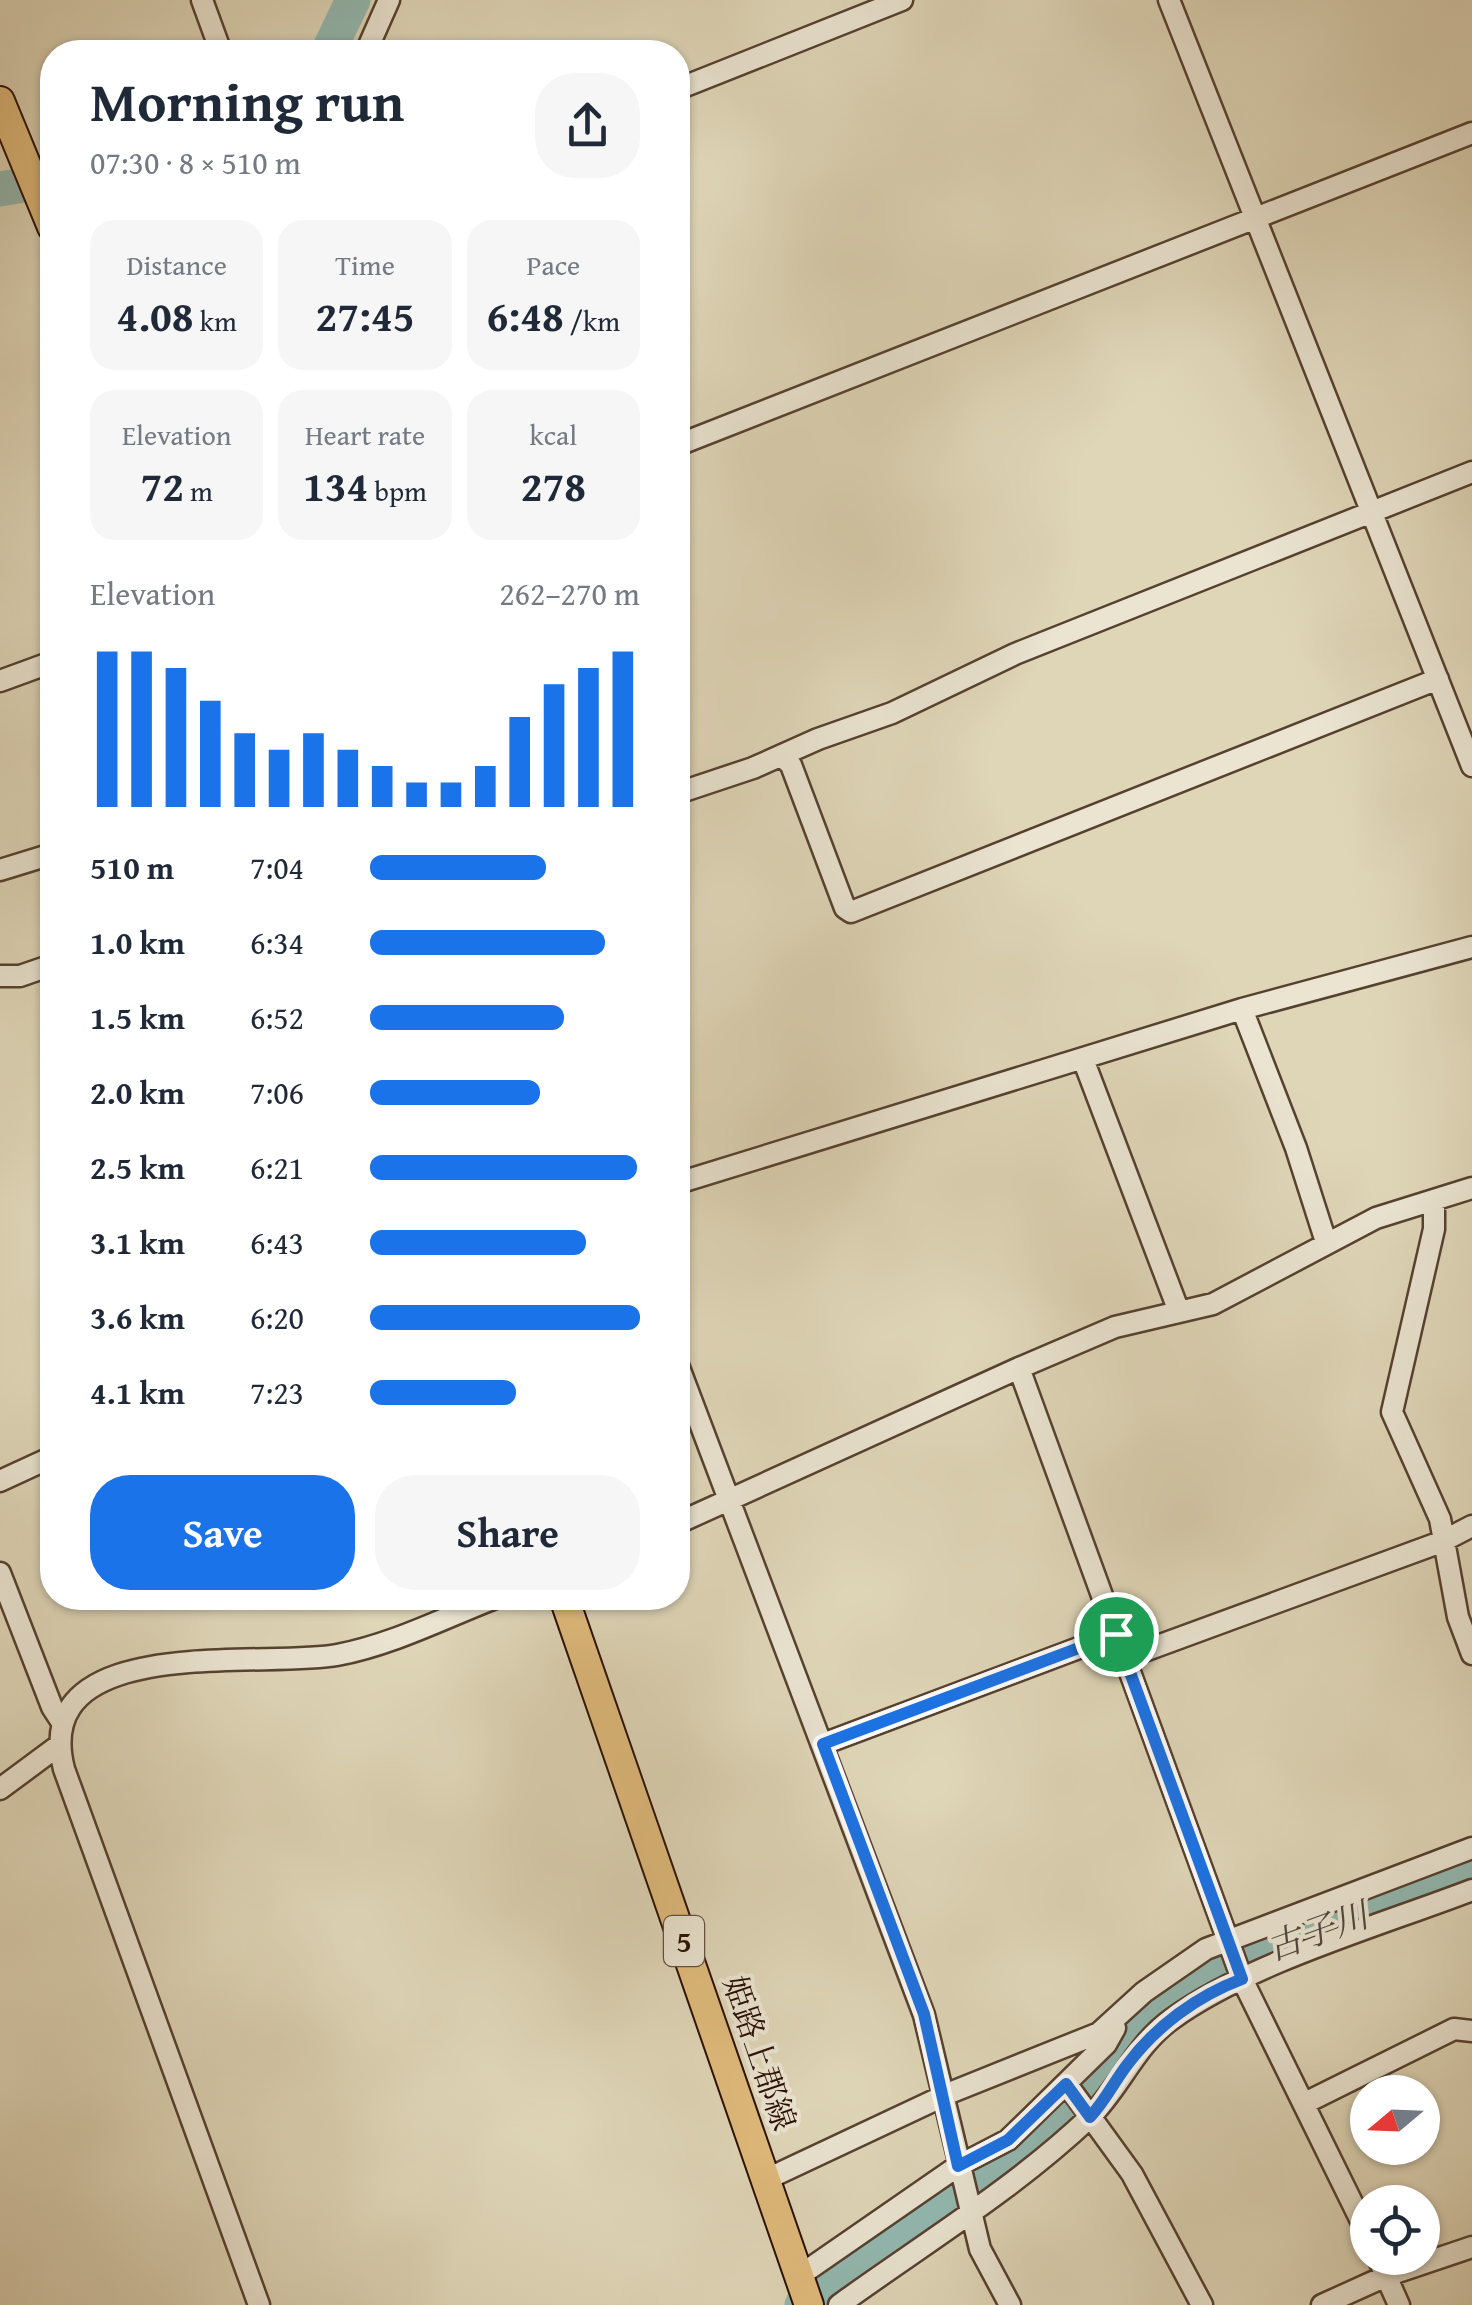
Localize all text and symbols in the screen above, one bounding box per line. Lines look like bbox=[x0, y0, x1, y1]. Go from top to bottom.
text: Morning run bbox=[90, 61, 404, 141]
button: share bbox=[535, 73, 640, 178]
text: 07:30 · 8 × 510 m bbox=[90, 139, 301, 186]
text: Distance bbox=[126, 244, 227, 285]
text: Time bbox=[335, 244, 395, 285]
text: Pace bbox=[526, 244, 580, 285]
text: 4.08 bbox=[116, 285, 194, 346]
text: 27:45 bbox=[316, 285, 414, 346]
text: 6:48 bbox=[487, 285, 564, 346]
text: km bbox=[194, 300, 237, 341]
text: /km bbox=[564, 300, 620, 341]
text: Elevation bbox=[122, 414, 231, 455]
text: Heart rate bbox=[305, 414, 425, 455]
text: kcal bbox=[529, 414, 577, 455]
text: 72 bbox=[140, 455, 184, 516]
text: 134 bbox=[303, 455, 368, 516]
text: 278 bbox=[521, 455, 586, 516]
text: m bbox=[184, 470, 213, 511]
text: bpm bbox=[368, 470, 427, 511]
text: Elevation bbox=[90, 570, 215, 617]
text: 262–270 m bbox=[499, 570, 640, 617]
text: 510 m bbox=[90, 844, 174, 891]
text: 7:04 bbox=[250, 844, 304, 891]
text: 1.0 km bbox=[90, 919, 185, 966]
text: 6:34 bbox=[250, 919, 304, 966]
text: 1.5 km bbox=[90, 994, 185, 1041]
text: 6:52 bbox=[250, 994, 304, 1041]
text: 2.0 km bbox=[90, 1069, 185, 1116]
text: 7:06 bbox=[250, 1069, 304, 1116]
text: 2.5 km bbox=[90, 1144, 185, 1191]
text: 6:21 bbox=[250, 1144, 304, 1191]
text: 3.1 km bbox=[90, 1219, 185, 1266]
text: 6:43 bbox=[250, 1219, 304, 1266]
text: 3.6 km bbox=[90, 1294, 185, 1341]
text: 6:20 bbox=[250, 1294, 304, 1341]
text: 4.1 km bbox=[90, 1369, 185, 1416]
text: 7:23 bbox=[250, 1369, 304, 1416]
button: Save bbox=[90, 1475, 355, 1590]
button: Share bbox=[375, 1475, 640, 1590]
pin bbox=[1074, 1592, 1159, 1677]
icon: arrive bbox=[1089, 1607, 1144, 1662]
water label: 古子川 bbox=[1259, 1888, 1379, 1973]
road number: 5 bbox=[664, 1916, 704, 1966]
street label: 姫路上郡線 bbox=[712, 1970, 808, 2136]
north arrow bbox=[1350, 2075, 1440, 2165]
map controls bbox=[1350, 2075, 1440, 2275]
button: locate bbox=[1350, 2185, 1440, 2275]

